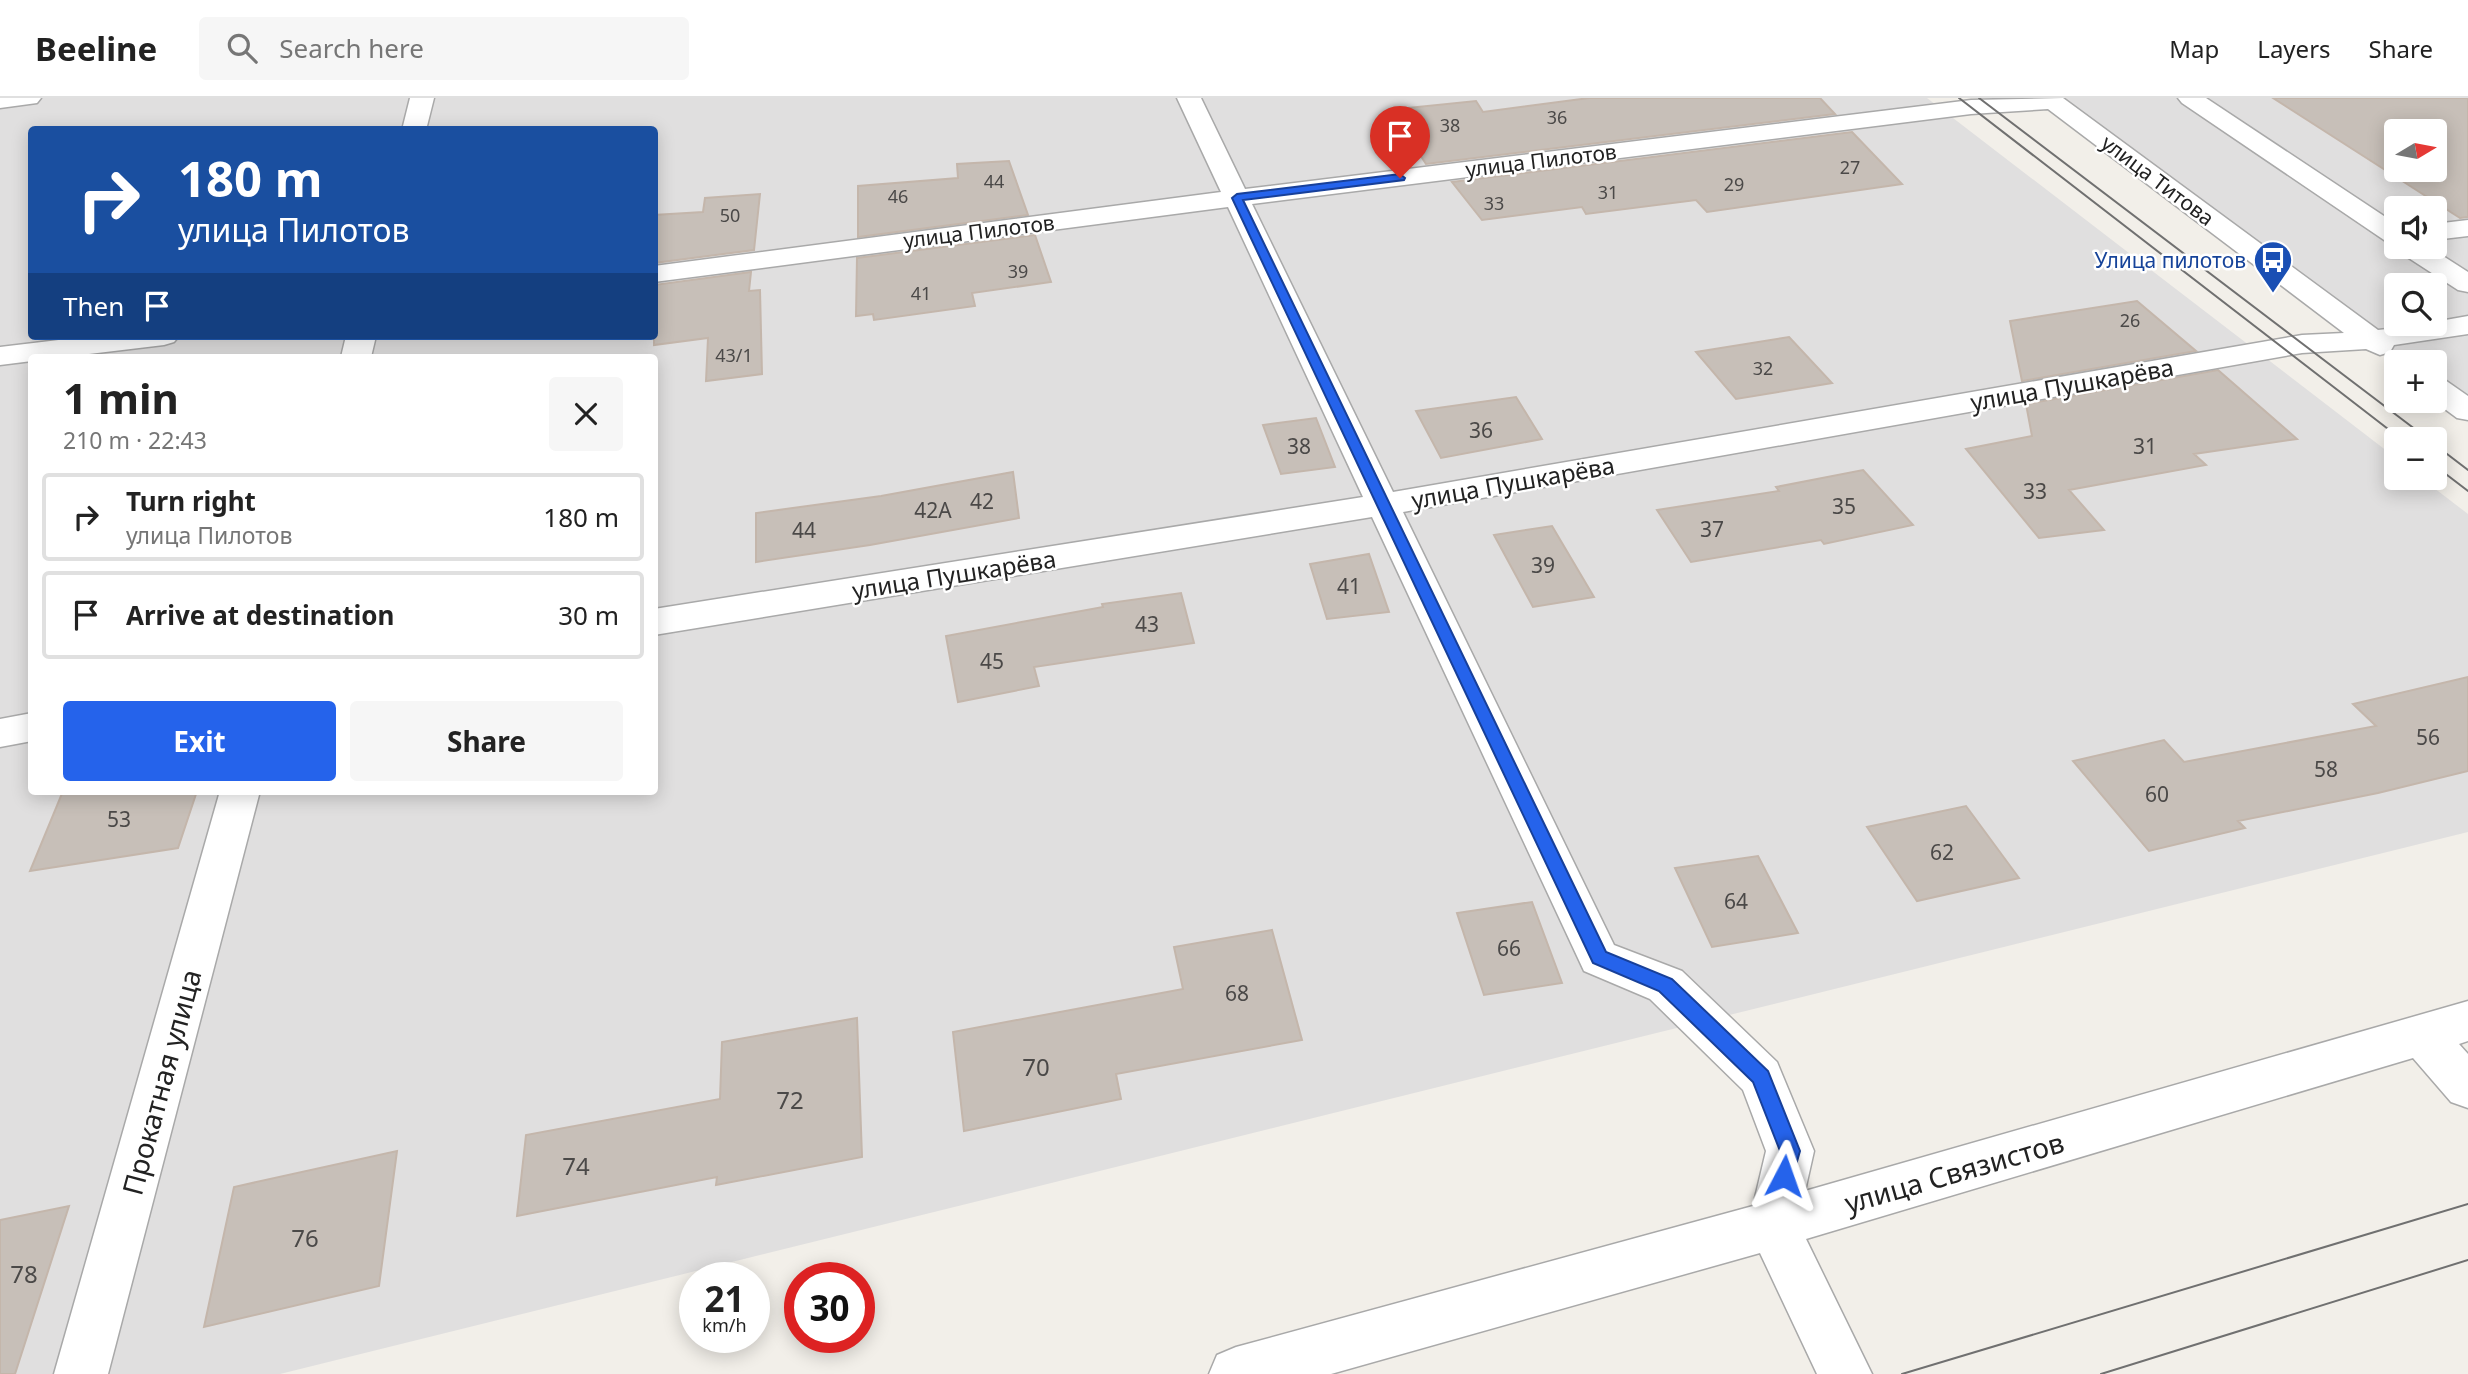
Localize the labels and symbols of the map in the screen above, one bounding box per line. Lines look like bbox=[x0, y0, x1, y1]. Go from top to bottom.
house number: 36 bbox=[1547, 105, 1567, 129]
pin bbox=[1370, 106, 1430, 178]
house number: 38 bbox=[1440, 113, 1460, 137]
north arrow bbox=[2384, 119, 2446, 182]
street label: улица Титова bbox=[2096, 128, 2220, 232]
street label: улица Пилотов bbox=[1464, 137, 1618, 183]
house number: 27 bbox=[1840, 155, 1860, 179]
house number: 44 bbox=[984, 169, 1004, 193]
house number: 29 bbox=[1724, 172, 1744, 196]
house number: 31 bbox=[1598, 180, 1618, 204]
house number: 46 bbox=[888, 184, 908, 208]
house number: 33 bbox=[1484, 191, 1504, 215]
house number: 50 bbox=[720, 203, 740, 227]
street label: улица Пилотов bbox=[902, 208, 1056, 254]
bus stop icon: Улица пилотов bbox=[2252, 239, 2294, 294]
place label: Улица пилотов bbox=[2095, 246, 2246, 274]
house number: 39 bbox=[1008, 259, 1028, 283]
house number: 41 bbox=[911, 281, 931, 305]
house number: 26 bbox=[2120, 308, 2140, 332]
house number: 43/1 bbox=[715, 343, 753, 367]
street label: улица Пушкарёва bbox=[1968, 350, 2176, 418]
house number: 32 bbox=[1753, 356, 1773, 380]
house number: 36 bbox=[1469, 416, 1493, 444]
house number: 38 bbox=[1287, 432, 1311, 460]
house number: 31 bbox=[2133, 432, 2157, 460]
street label: улица Пушкарёва bbox=[1409, 448, 1617, 516]
house number: 33 bbox=[2023, 477, 2047, 505]
house number: 42 bbox=[970, 487, 994, 515]
house number: 35 bbox=[1832, 492, 1856, 520]
house number: 42А bbox=[914, 496, 952, 524]
house number: 37 bbox=[1700, 515, 1724, 543]
house number: 44 bbox=[792, 516, 816, 544]
street label: улица Пушкарёва bbox=[850, 542, 1058, 606]
house number: 39 bbox=[1531, 551, 1555, 579]
house number: 41 bbox=[1337, 572, 1361, 600]
house number: 43 bbox=[1135, 610, 1159, 638]
house number: 45 bbox=[980, 647, 1004, 675]
house number: 56 bbox=[2416, 723, 2440, 751]
house number: 58 bbox=[2314, 755, 2338, 783]
house number: 60 bbox=[2145, 780, 2169, 808]
house number: 53 bbox=[107, 805, 131, 833]
house number: 62 bbox=[1930, 838, 1954, 866]
house number: 64 bbox=[1724, 887, 1748, 915]
house number: 66 bbox=[1497, 934, 1521, 962]
street label: Прокатная улица bbox=[113, 965, 209, 1199]
house number: 68 bbox=[1225, 979, 1249, 1007]
house number: 70 bbox=[1022, 1050, 1050, 1083]
house number: 72 bbox=[776, 1083, 804, 1116]
street label: улица Связистов bbox=[1840, 1123, 2068, 1221]
position arrow bbox=[1747, 1139, 1821, 1213]
house number: 74 bbox=[562, 1149, 590, 1182]
house number: 76 bbox=[291, 1221, 319, 1254]
house number: 78 bbox=[10, 1257, 38, 1290]
speed limit sign: 30 bbox=[784, 1262, 875, 1353]

